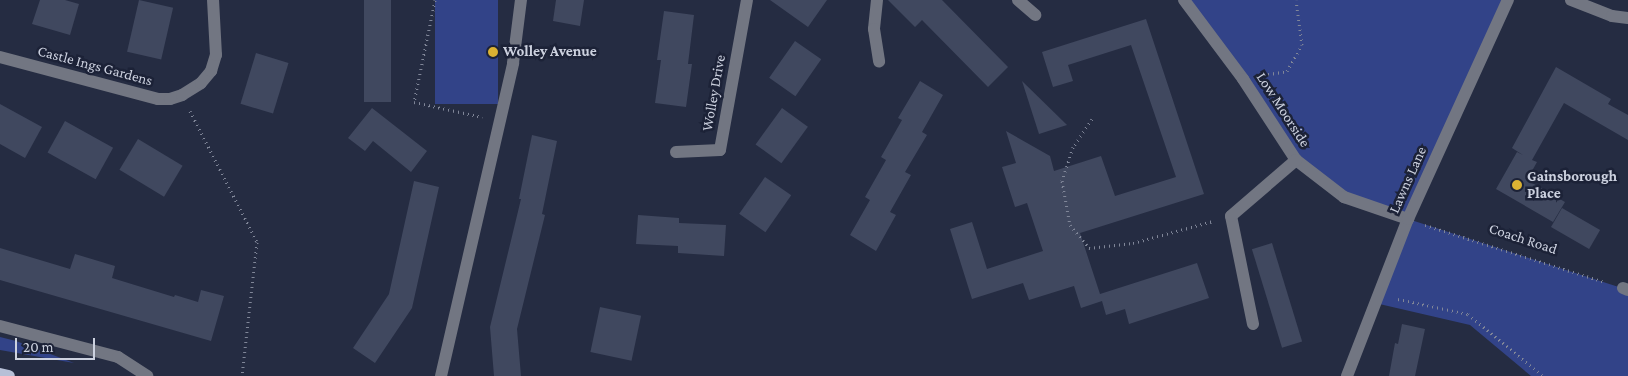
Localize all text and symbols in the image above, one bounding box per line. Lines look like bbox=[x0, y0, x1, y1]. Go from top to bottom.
street label: Castle Ings Gardens bbox=[36, 42, 154, 90]
place label: Wolley Avenue bbox=[503, 43, 597, 61]
marker: Wolley Avenue bbox=[487, 46, 499, 58]
street label: Wolley Drive bbox=[698, 53, 730, 133]
street label: Low Moorside bbox=[1252, 69, 1314, 151]
street label: Lawns Lane bbox=[1385, 144, 1431, 216]
place label: Gainsborough Place bbox=[1527, 167, 1617, 202]
marker: Gainsborough Place bbox=[1511, 179, 1523, 191]
street label: Coach Road bbox=[1487, 220, 1559, 258]
scale bar bbox=[18, 328, 98, 360]
text: 20 m bbox=[23, 339, 54, 355]

